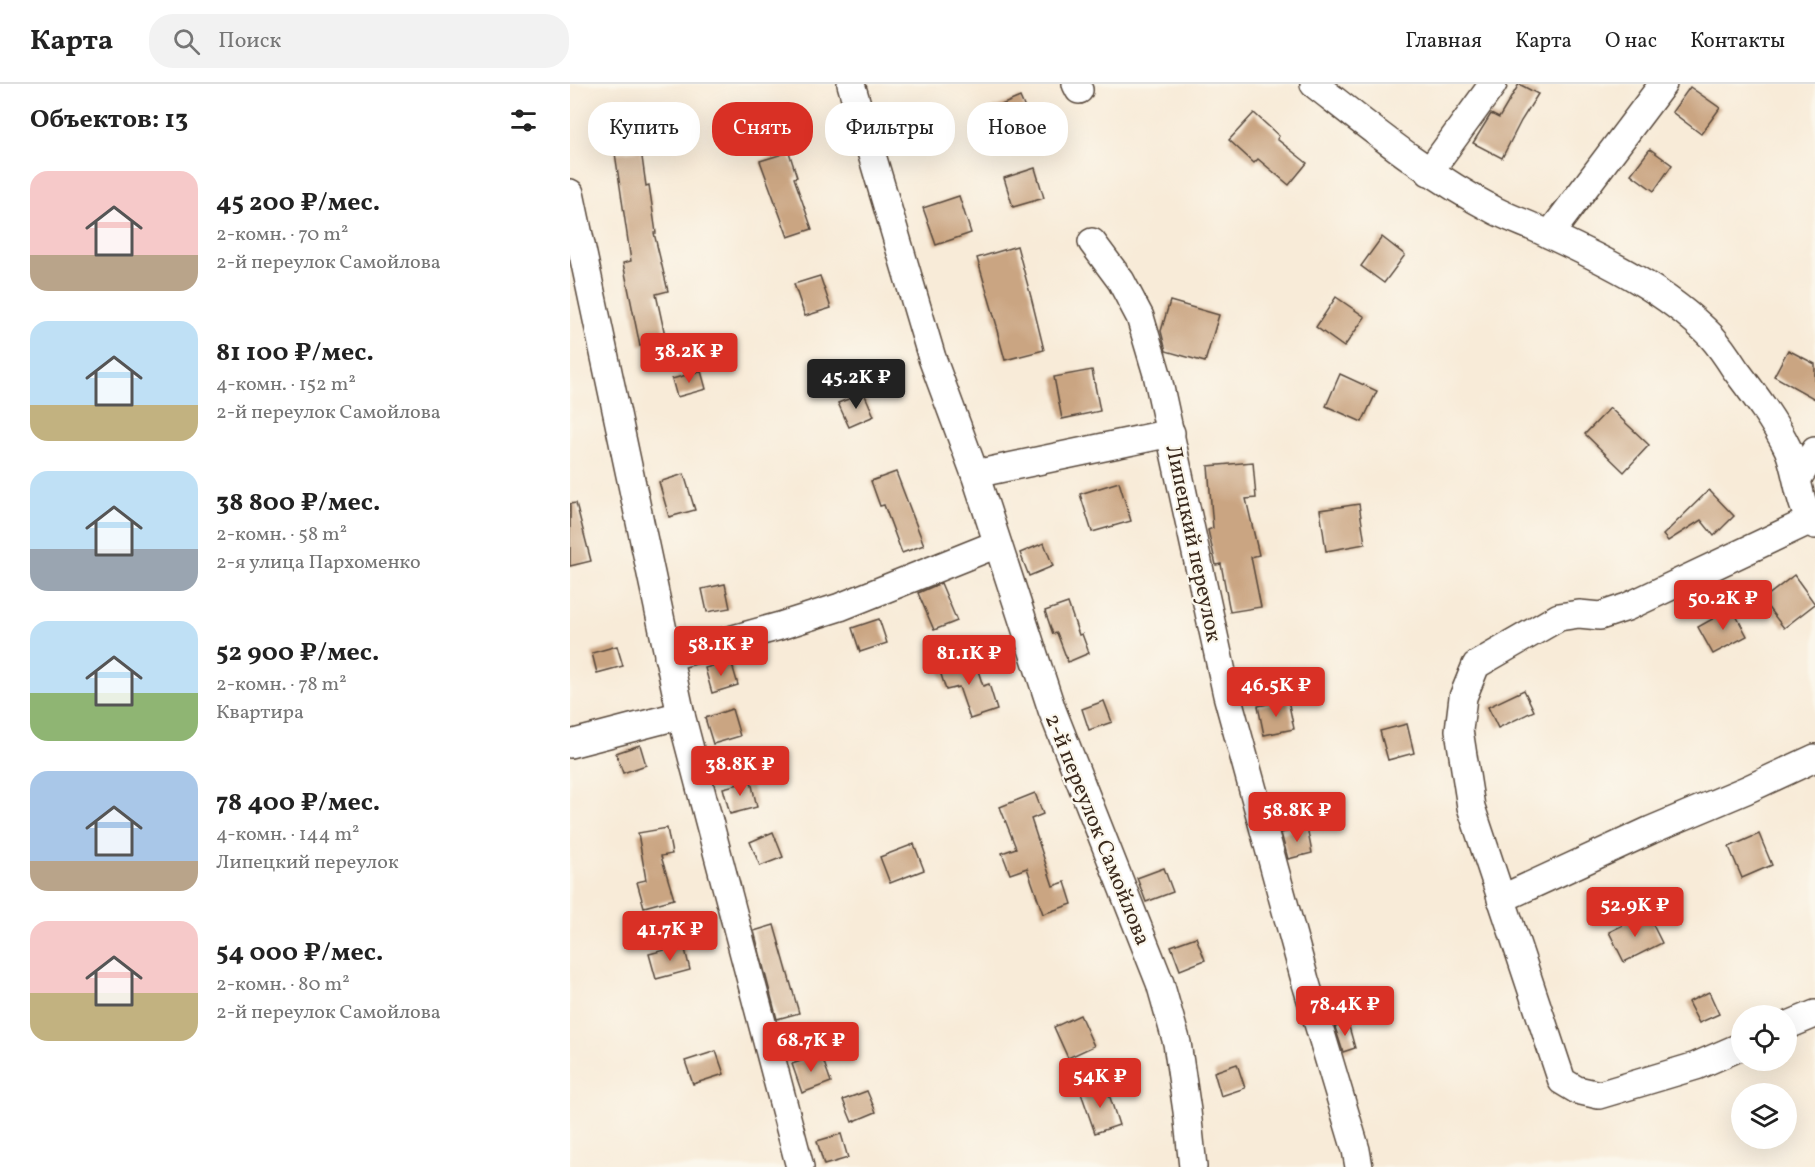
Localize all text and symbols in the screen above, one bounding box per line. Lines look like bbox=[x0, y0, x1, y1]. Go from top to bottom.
search box bbox=[149, 14, 569, 68]
text: Карта bbox=[30, 22, 113, 61]
icon: search bbox=[170, 25, 203, 58]
text: Поиск bbox=[218, 26, 281, 57]
text: Главная bbox=[1405, 27, 1482, 56]
text: Карта bbox=[1515, 27, 1572, 56]
text: О нас bbox=[1605, 27, 1657, 56]
text: Контакты bbox=[1690, 27, 1785, 56]
text: Объектов: 13 bbox=[30, 102, 188, 138]
chip: Купить bbox=[588, 102, 700, 156]
chip: Снять bbox=[712, 102, 813, 156]
chip: Фильтры bbox=[825, 102, 955, 156]
chip: Новое bbox=[967, 102, 1068, 156]
icon: filters bbox=[507, 104, 540, 137]
text: 45 200 ₽/мес. bbox=[216, 185, 380, 221]
icon: home bbox=[78, 195, 150, 267]
text: 2-комн. · 70 m² bbox=[216, 221, 348, 249]
text: 2-й переулок Самойлова bbox=[216, 249, 441, 277]
pin: 38.2K ₽ bbox=[634, 333, 744, 384]
text: 81 100 ₽/мес. bbox=[216, 335, 374, 371]
text: 38.2K ₽ bbox=[654, 338, 724, 366]
icon: home bbox=[78, 345, 150, 417]
pin: 45.2K ₽ bbox=[801, 359, 911, 410]
text: 45.2K ₽ bbox=[821, 364, 891, 392]
text: 4-комн. · 152 m² bbox=[216, 371, 356, 399]
text: 2-й переулок Самойлова bbox=[216, 399, 441, 427]
street label: Липецкий переулок bbox=[1157, 442, 1229, 645]
text: 38 800 ₽/мес. bbox=[216, 485, 380, 521]
icon: home bbox=[78, 495, 150, 567]
text: 2-комн. · 58 m² bbox=[216, 521, 347, 549]
text: 2-я улица Пархоменко bbox=[216, 549, 421, 577]
pin: 50.2K ₽ bbox=[1668, 580, 1778, 631]
text: 50.2K ₽ bbox=[1688, 585, 1758, 613]
pin: 58.1K ₽ bbox=[666, 626, 776, 677]
text: 58.1K ₽ bbox=[688, 631, 754, 659]
text: 52 900 ₽/мес. bbox=[216, 635, 379, 671]
pin: 81.1K ₽ bbox=[914, 635, 1024, 686]
text: 81.1K ₽ bbox=[937, 640, 1001, 668]
icon: home bbox=[78, 645, 150, 717]
pin: 46.5K ₽ bbox=[1221, 667, 1331, 718]
text: 2-комн. · 78 m² bbox=[216, 671, 347, 699]
text: 46.5K ₽ bbox=[1241, 672, 1311, 700]
text: Квартира bbox=[216, 699, 304, 727]
street label: 2-й переулок Самойлова bbox=[1036, 709, 1157, 950]
pin: 38.8K ₽ bbox=[685, 746, 795, 797]
text: 38.8K ₽ bbox=[705, 751, 775, 779]
text: 78 400 ₽/мес. bbox=[216, 785, 380, 821]
pin: 58.8K ₽ bbox=[1242, 792, 1352, 843]
icon: home bbox=[78, 795, 150, 867]
text: 58.8K ₽ bbox=[1263, 797, 1332, 825]
text: 4-комн. · 144 m² bbox=[216, 821, 359, 849]
text: Липецкий переулок bbox=[216, 849, 399, 877]
pin: 52.9K ₽ bbox=[1580, 887, 1690, 938]
text: 52.9K ₽ bbox=[1601, 892, 1669, 920]
pin: 41.7K ₽ bbox=[615, 911, 725, 962]
text: 41.7K ₽ bbox=[637, 916, 704, 944]
text: 54 000 ₽/мес. bbox=[216, 935, 383, 971]
icon: home bbox=[78, 945, 150, 1017]
text: 2-комн. · 80 m² bbox=[216, 971, 350, 999]
pin: 78.4K ₽ bbox=[1290, 986, 1400, 1037]
text: 78.4K ₽ bbox=[1310, 991, 1380, 1019]
text: 2-й переулок Самойлова bbox=[216, 999, 441, 1027]
map controls bbox=[1731, 1005, 1797, 1149]
button: locate bbox=[1731, 1005, 1797, 1071]
pin: 68.7K ₽ bbox=[756, 1022, 866, 1073]
text: 68.7K ₽ bbox=[777, 1027, 845, 1055]
pin: 54K ₽ bbox=[1058, 1058, 1142, 1109]
text: 54K ₽ bbox=[1073, 1063, 1127, 1091]
button: layers bbox=[1731, 1083, 1797, 1149]

